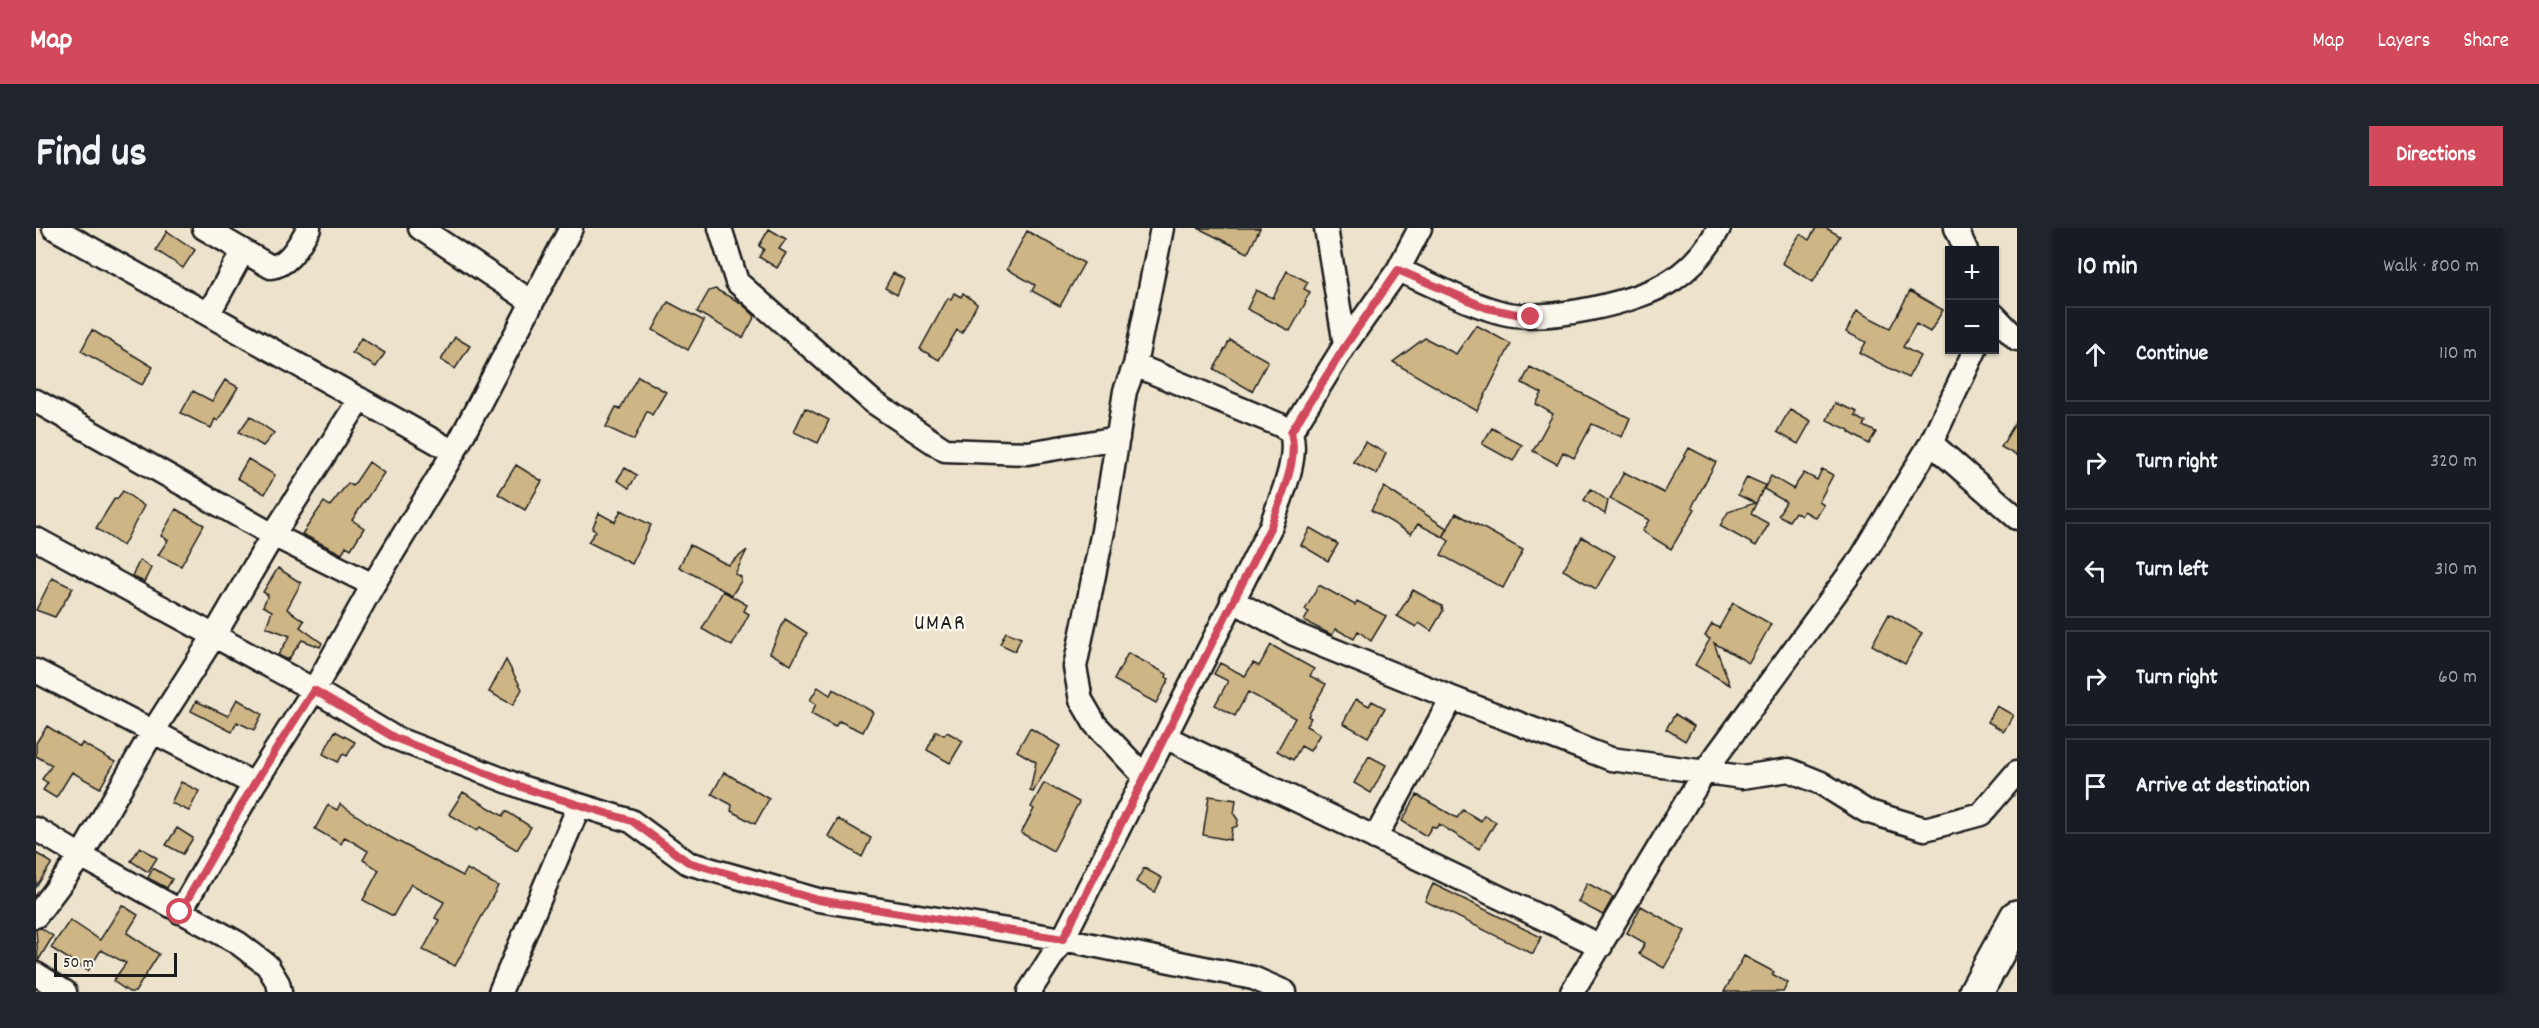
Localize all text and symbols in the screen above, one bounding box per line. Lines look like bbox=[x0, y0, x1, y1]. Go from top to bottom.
text: Map bbox=[30, 22, 72, 62]
text: Map bbox=[2313, 27, 2344, 57]
text: Layers bbox=[2377, 27, 2430, 57]
text: Share bbox=[2463, 27, 2509, 57]
text: Find us bbox=[36, 126, 147, 186]
button: Directions bbox=[2369, 126, 2503, 186]
map controls bbox=[1945, 246, 1999, 354]
button: + bbox=[1945, 246, 1999, 300]
text: 10 min bbox=[2077, 249, 2137, 286]
text: Walk · 800 m bbox=[2383, 253, 2479, 281]
button: − bbox=[1945, 300, 1999, 354]
route end bbox=[1517, 303, 1543, 329]
icon: ahead bbox=[2079, 338, 2112, 371]
text: Continue bbox=[2136, 339, 2208, 370]
text: 110 m bbox=[2439, 340, 2477, 368]
icon: right bbox=[2079, 446, 2112, 479]
text: Turn right bbox=[2136, 447, 2218, 478]
text: 320 m bbox=[2430, 448, 2477, 476]
icon: left bbox=[2079, 554, 2112, 587]
text: Turn left bbox=[2136, 555, 2208, 586]
text: 310 m bbox=[2435, 556, 2477, 584]
district label: UMAR bbox=[914, 609, 966, 640]
icon: right bbox=[2079, 662, 2112, 695]
text: Turn right bbox=[2136, 663, 2218, 694]
text: 60 m bbox=[2438, 664, 2477, 692]
icon: arrive bbox=[2079, 770, 2112, 803]
text: Arrive at destination bbox=[2136, 771, 2310, 802]
route start bbox=[166, 898, 192, 924]
scale bar bbox=[54, 950, 177, 978]
text: 50 m bbox=[63, 952, 94, 975]

